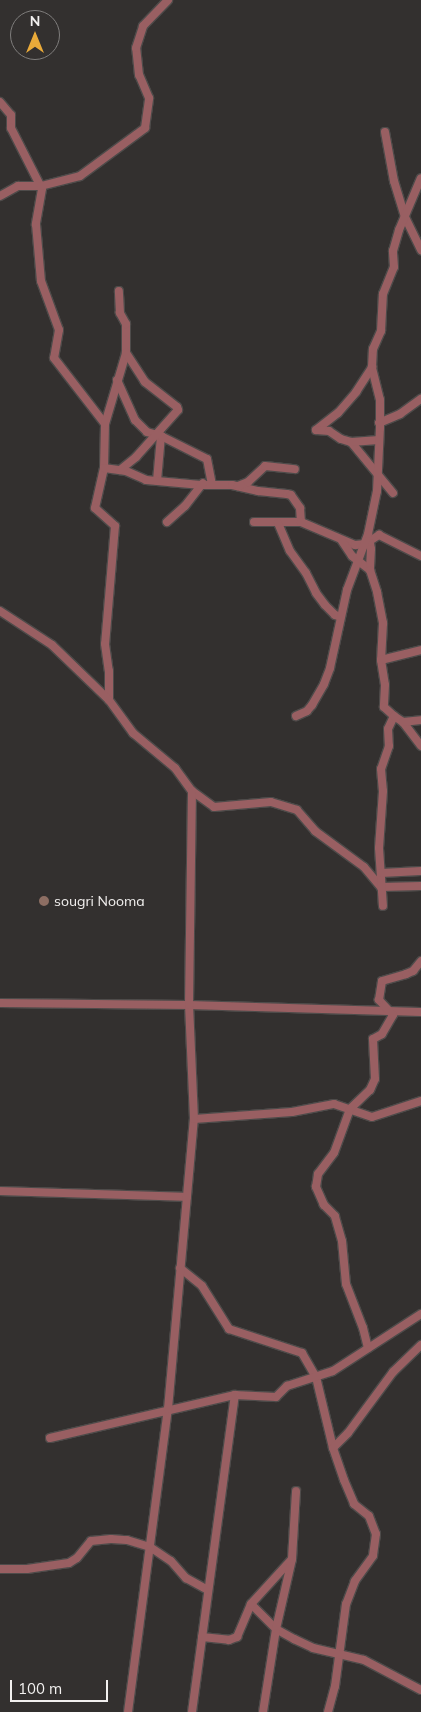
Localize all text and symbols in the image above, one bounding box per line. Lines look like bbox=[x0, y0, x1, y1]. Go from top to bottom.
north arrow bbox=[10, 10, 60, 60]
text: N bbox=[30, 12, 40, 30]
place label: sougri Nooma bbox=[54, 893, 145, 909]
marker: sougri Nooma bbox=[38, 895, 50, 907]
scale bar bbox=[12, 1670, 110, 1702]
text: 100 m bbox=[18, 1679, 62, 1698]

